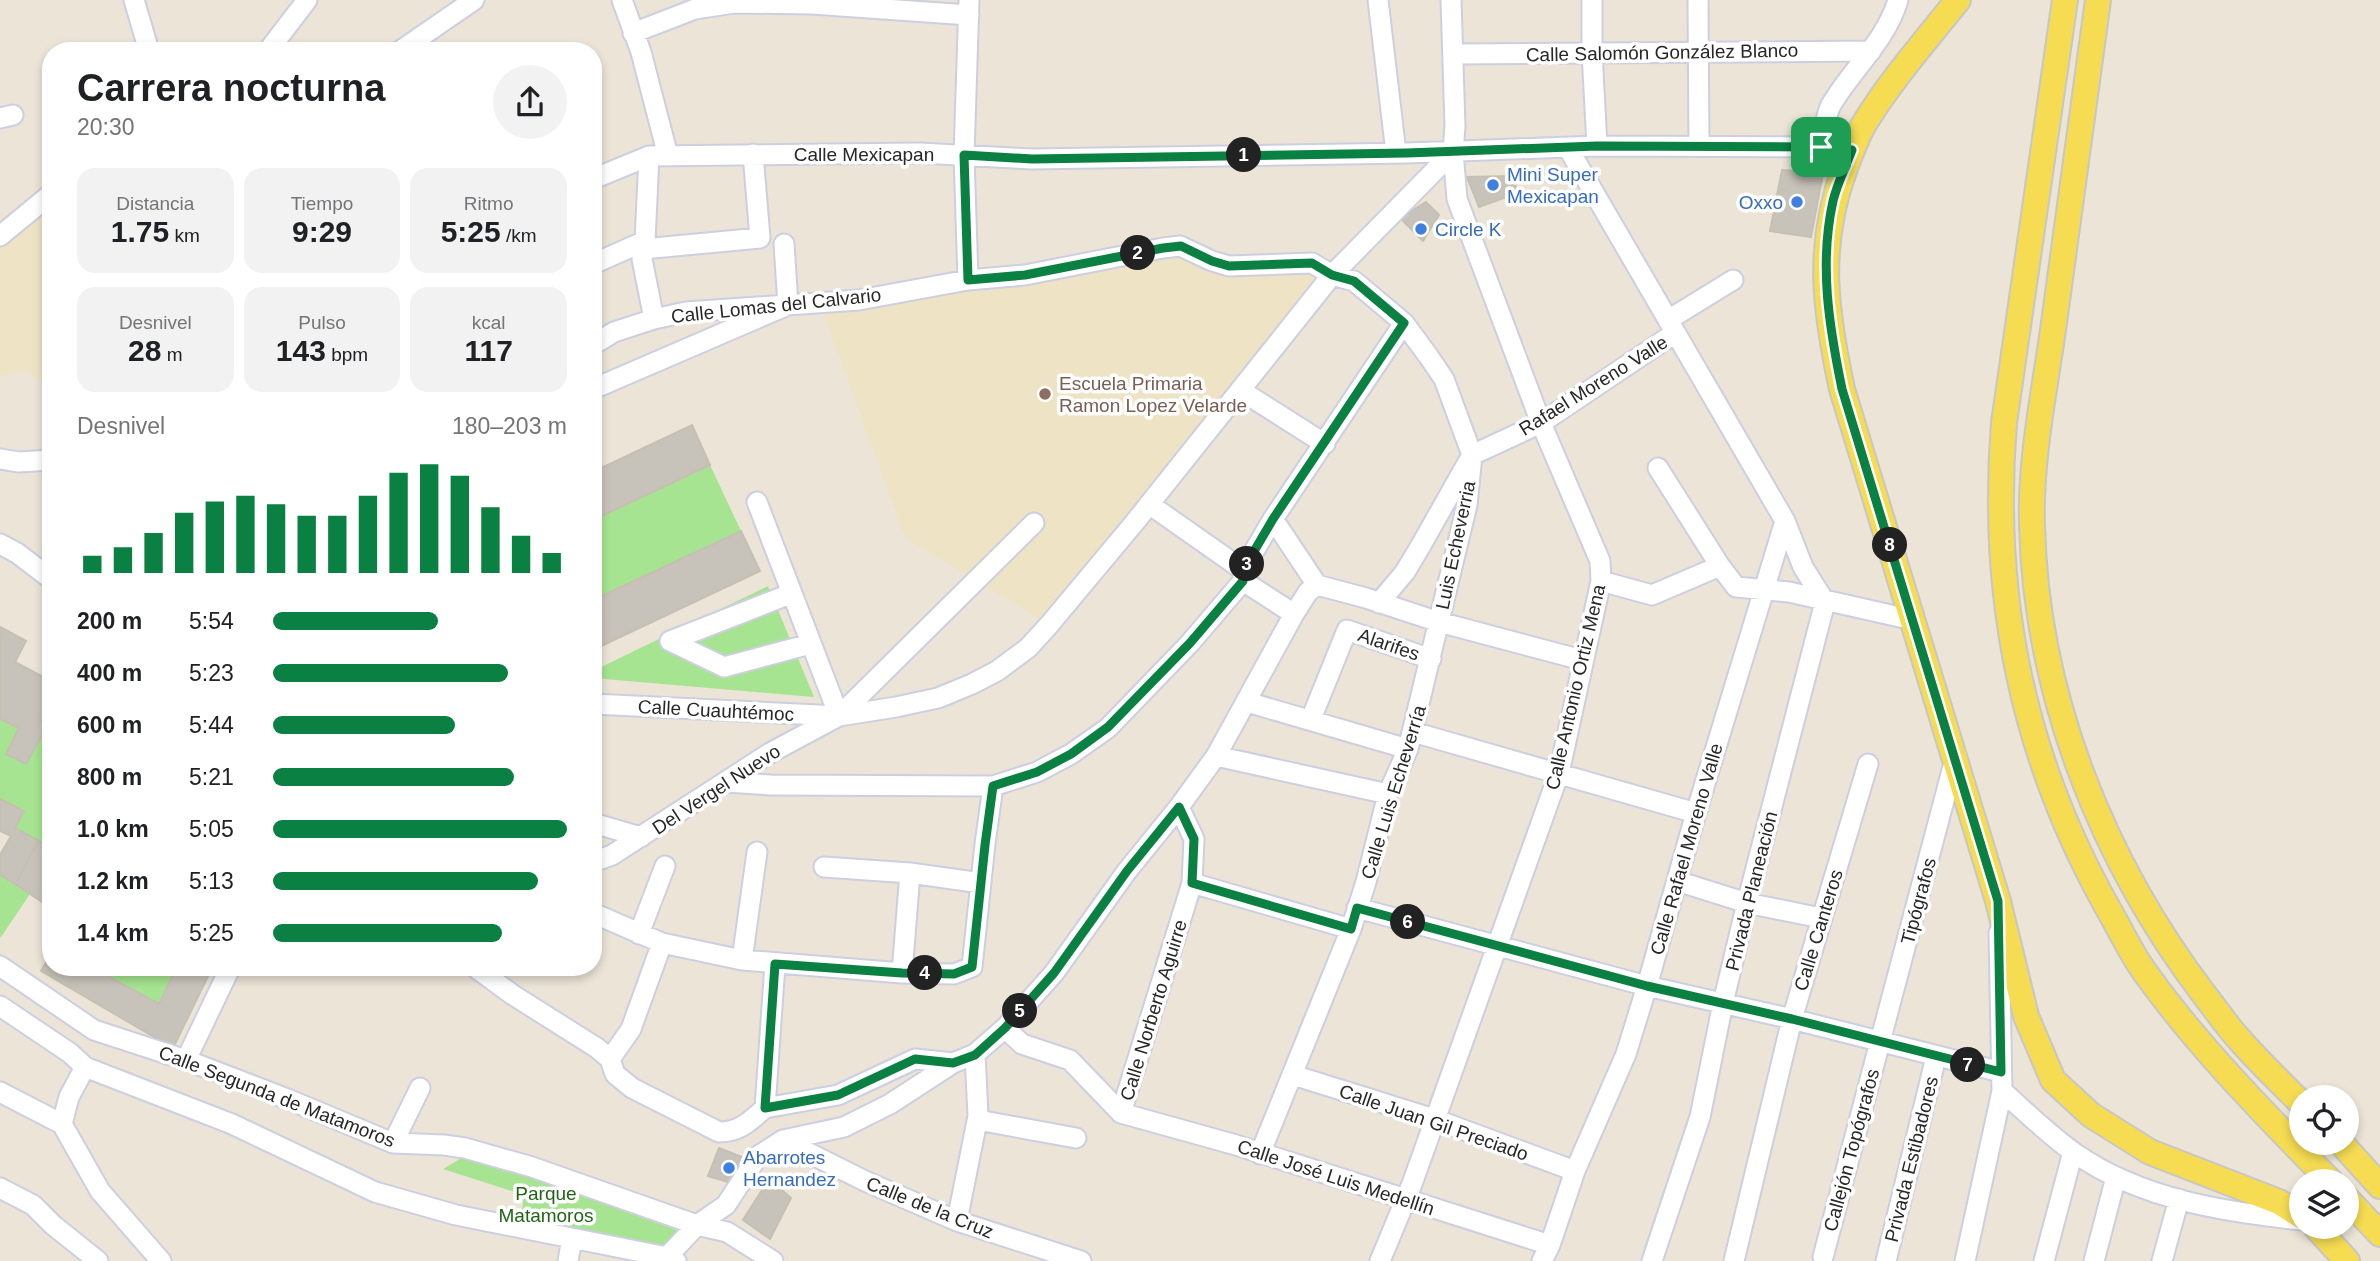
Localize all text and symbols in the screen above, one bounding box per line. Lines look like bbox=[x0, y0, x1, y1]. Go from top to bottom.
street label: Calle Salomón González Blanco bbox=[1526, 40, 1798, 65]
button: share bbox=[493, 65, 567, 139]
text: Carrera nocturna bbox=[77, 67, 385, 109]
text: 20:30 bbox=[77, 114, 135, 140]
pin bbox=[1791, 117, 1851, 177]
icon: arrive bbox=[1802, 128, 1840, 166]
pin: 1 bbox=[1226, 138, 1262, 172]
street label: Calle Mexicapan bbox=[794, 144, 934, 165]
text: 1 bbox=[1238, 144, 1249, 165]
place label: Mini Super Mexicapan bbox=[1507, 164, 1599, 207]
marker: Mini Super Mexicapan bbox=[1485, 177, 1501, 193]
place label: Oxxo bbox=[1739, 192, 1783, 213]
text: Distancia bbox=[116, 193, 194, 214]
text: Tiempo bbox=[291, 193, 353, 214]
text: Ritmo bbox=[464, 193, 513, 214]
marker: Oxxo bbox=[1789, 194, 1805, 210]
text: 1.75 bbox=[111, 215, 169, 248]
text: 9:29 bbox=[292, 215, 352, 248]
text: 5:25 bbox=[441, 215, 501, 248]
place label: Circle K bbox=[1435, 219, 1502, 240]
marker: Circle K bbox=[1413, 221, 1429, 237]
text: km bbox=[169, 225, 200, 246]
text: /km bbox=[501, 225, 537, 246]
pin: 2 bbox=[1120, 236, 1156, 270]
text: 2 bbox=[1132, 242, 1143, 263]
street label: Calle Lomas del Calvario bbox=[670, 284, 882, 327]
text: Desnivel bbox=[119, 312, 192, 333]
text: Pulso bbox=[298, 312, 346, 333]
text: kcal bbox=[472, 312, 506, 333]
street label: Rafael Moreno Valle bbox=[1515, 331, 1671, 440]
text: 28 bbox=[128, 334, 161, 367]
text: 143 bbox=[276, 334, 326, 367]
text: 117 bbox=[464, 334, 513, 367]
text: m bbox=[161, 344, 183, 365]
text: bpm bbox=[326, 344, 368, 365]
place label: Escuela Primaria Ramon Lopez Velarde bbox=[1059, 373, 1247, 416]
marker: Escuela Primaria Ramon Lopez Velarde bbox=[1037, 386, 1053, 402]
text: Desnivel bbox=[77, 413, 165, 439]
text: 180–203 m bbox=[452, 413, 567, 439]
street label: Luis Echeverria bbox=[1432, 478, 1479, 611]
pin: 8 bbox=[1872, 528, 1908, 562]
text: 8 bbox=[1884, 534, 1895, 555]
pin: 3 bbox=[1230, 546, 1264, 582]
text: 3 bbox=[1241, 553, 1252, 574]
street label: Calle Antonio Ortiz Mena bbox=[1542, 582, 1609, 792]
text: 200 m bbox=[77, 608, 142, 634]
text: 5:54 bbox=[189, 608, 234, 634]
street label: Alarifes bbox=[1355, 624, 1422, 665]
text: 400 m bbox=[77, 660, 142, 686]
text: 5:23 bbox=[189, 660, 234, 686]
street label: Calle Cuauhtémoc bbox=[637, 696, 795, 725]
street label: Calle Luis Echeverría bbox=[1357, 702, 1430, 882]
text: 600 m bbox=[77, 712, 142, 738]
text: 5:44 bbox=[189, 712, 234, 738]
street label: Del Vergel Nuevo bbox=[649, 740, 784, 838]
street label: Calle Rafael Moreno Valle bbox=[1646, 741, 1727, 957]
text: 800 m bbox=[77, 764, 142, 790]
text: 5:21 bbox=[189, 764, 234, 790]
street label: Privada Planeación bbox=[1721, 809, 1781, 973]
text: 1.0 km bbox=[77, 816, 149, 842]
text: 5:05 bbox=[189, 816, 234, 842]
street label: Tipógrafos bbox=[1897, 855, 1940, 947]
street label: Calle Canteros bbox=[1790, 867, 1847, 993]
text: 1.2 km bbox=[77, 868, 149, 894]
text: 5:13 bbox=[189, 868, 234, 894]
pin: 6 bbox=[1390, 904, 1426, 940]
text: 6 bbox=[1402, 911, 1413, 932]
street label: Calle Norberto Aguirre bbox=[1116, 917, 1191, 1103]
text: 1.4 km bbox=[77, 920, 149, 946]
text: 5:25 bbox=[189, 920, 234, 946]
pin: 4 bbox=[908, 956, 942, 990]
text: 4 bbox=[919, 962, 930, 983]
pin: 5 bbox=[1002, 993, 1038, 1028]
text: 5 bbox=[1014, 1000, 1025, 1021]
street label: Calle Segunda de Matamoros bbox=[156, 1042, 398, 1151]
pin: 7 bbox=[1951, 1048, 1986, 1082]
text: 7 bbox=[1962, 1054, 1973, 1075]
street label: Callejón Topógrafos bbox=[1820, 1066, 1883, 1234]
street label: Privada Estibadores bbox=[1881, 1074, 1942, 1244]
street label: Calle Juan Gil Preciado bbox=[1337, 1080, 1531, 1165]
map controls bbox=[2289, 1085, 2359, 1239]
button: locate bbox=[2289, 1085, 2359, 1155]
street label: Calle José Luis Medellín bbox=[1235, 1136, 1437, 1219]
place label: Abarrotes Hernandez bbox=[743, 1147, 836, 1190]
marker: Abarrotes Hernandez bbox=[721, 1160, 737, 1176]
button: layers bbox=[2289, 1169, 2359, 1239]
street label: Calle de la Cruz bbox=[863, 1172, 996, 1243]
park label: Parque Matamoros bbox=[498, 1183, 594, 1226]

